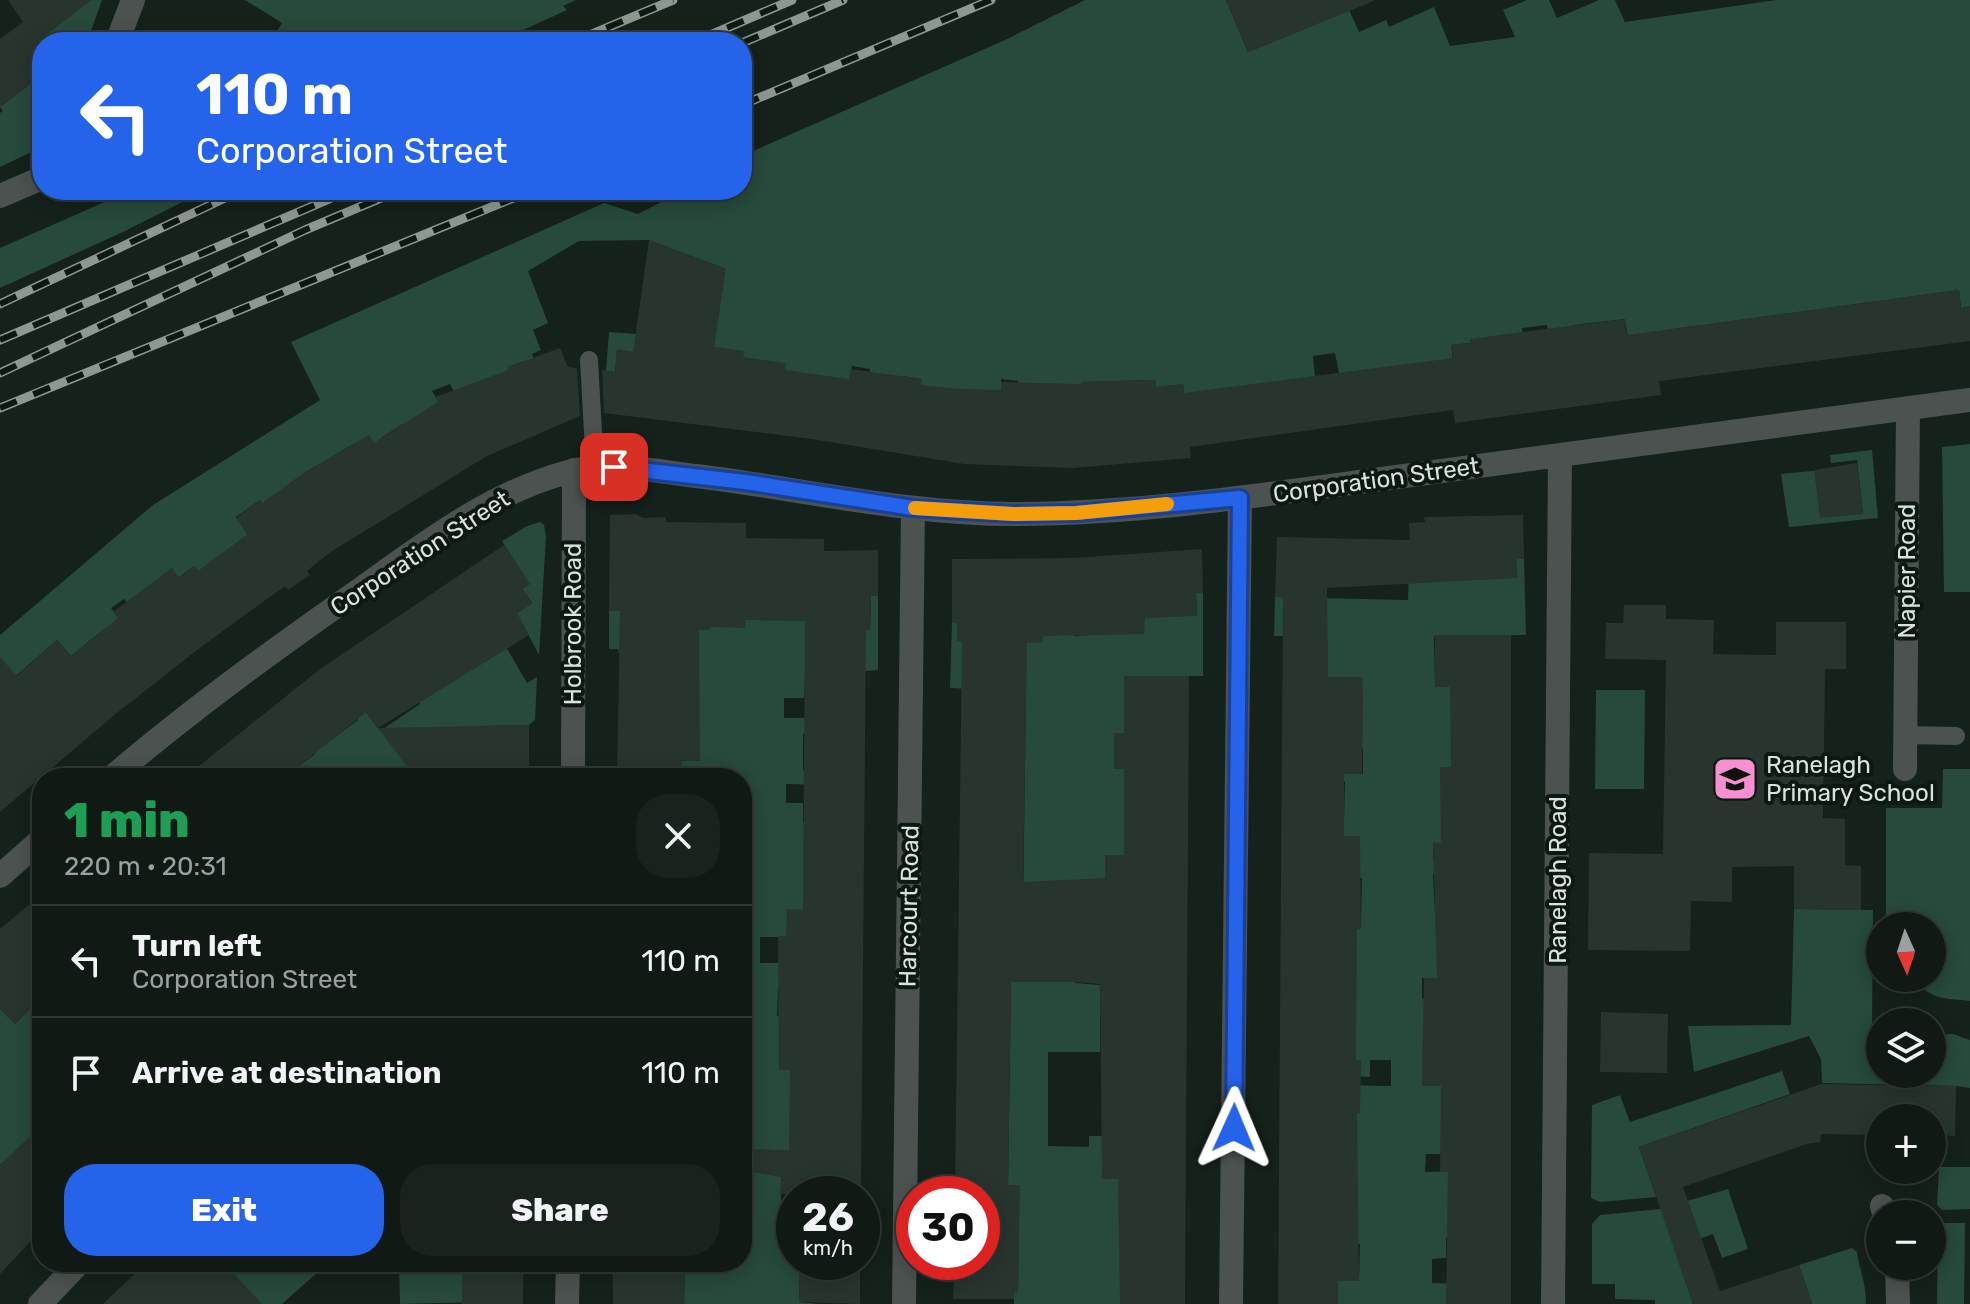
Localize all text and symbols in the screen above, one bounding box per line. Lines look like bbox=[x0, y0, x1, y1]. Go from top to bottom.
text: 110 m bbox=[196, 62, 353, 128]
icon: left bbox=[64, 64, 168, 168]
text: Corporation Street bbox=[196, 129, 508, 172]
pin bbox=[580, 433, 648, 501]
icon: arrive bbox=[592, 445, 636, 489]
street label: Corporation Street bbox=[1271, 452, 1481, 508]
street label: Corporation Street bbox=[325, 485, 515, 621]
street label: Napier Road bbox=[1893, 504, 1921, 638]
street label: Holbrook Road bbox=[559, 543, 587, 705]
place label: Ranelagh Primary School bbox=[1766, 751, 1935, 807]
school or university icon: Ranelagh Primary School bbox=[1711, 755, 1759, 803]
text: 1 min bbox=[64, 792, 190, 849]
button: close bbox=[636, 794, 720, 878]
street label: Ranelagh Road bbox=[1544, 796, 1572, 964]
street label: Harcourt Road bbox=[894, 825, 924, 987]
text: 220 m · 20:31 bbox=[64, 851, 227, 882]
north arrow bbox=[1866, 912, 1946, 992]
map controls bbox=[1866, 912, 1946, 1280]
text: Turn left bbox=[132, 928, 262, 964]
icon: left bbox=[64, 939, 108, 983]
text: 110 m bbox=[641, 943, 720, 979]
text: Corporation Street bbox=[132, 964, 357, 995]
button: layers bbox=[1866, 1008, 1946, 1088]
icon: arrive bbox=[64, 1051, 108, 1095]
text: Arrive at destination bbox=[132, 1055, 442, 1091]
text: 110 m bbox=[641, 1055, 720, 1091]
position arrow bbox=[1192, 1086, 1276, 1170]
button: + bbox=[1866, 1104, 1946, 1184]
button: Exit bbox=[64, 1164, 384, 1256]
button: Share bbox=[400, 1164, 720, 1256]
speed limit sign: 30 bbox=[896, 1176, 1000, 1280]
text: 26 bbox=[802, 1194, 854, 1241]
button: − bbox=[1866, 1200, 1946, 1280]
text: km/h bbox=[803, 1236, 853, 1260]

